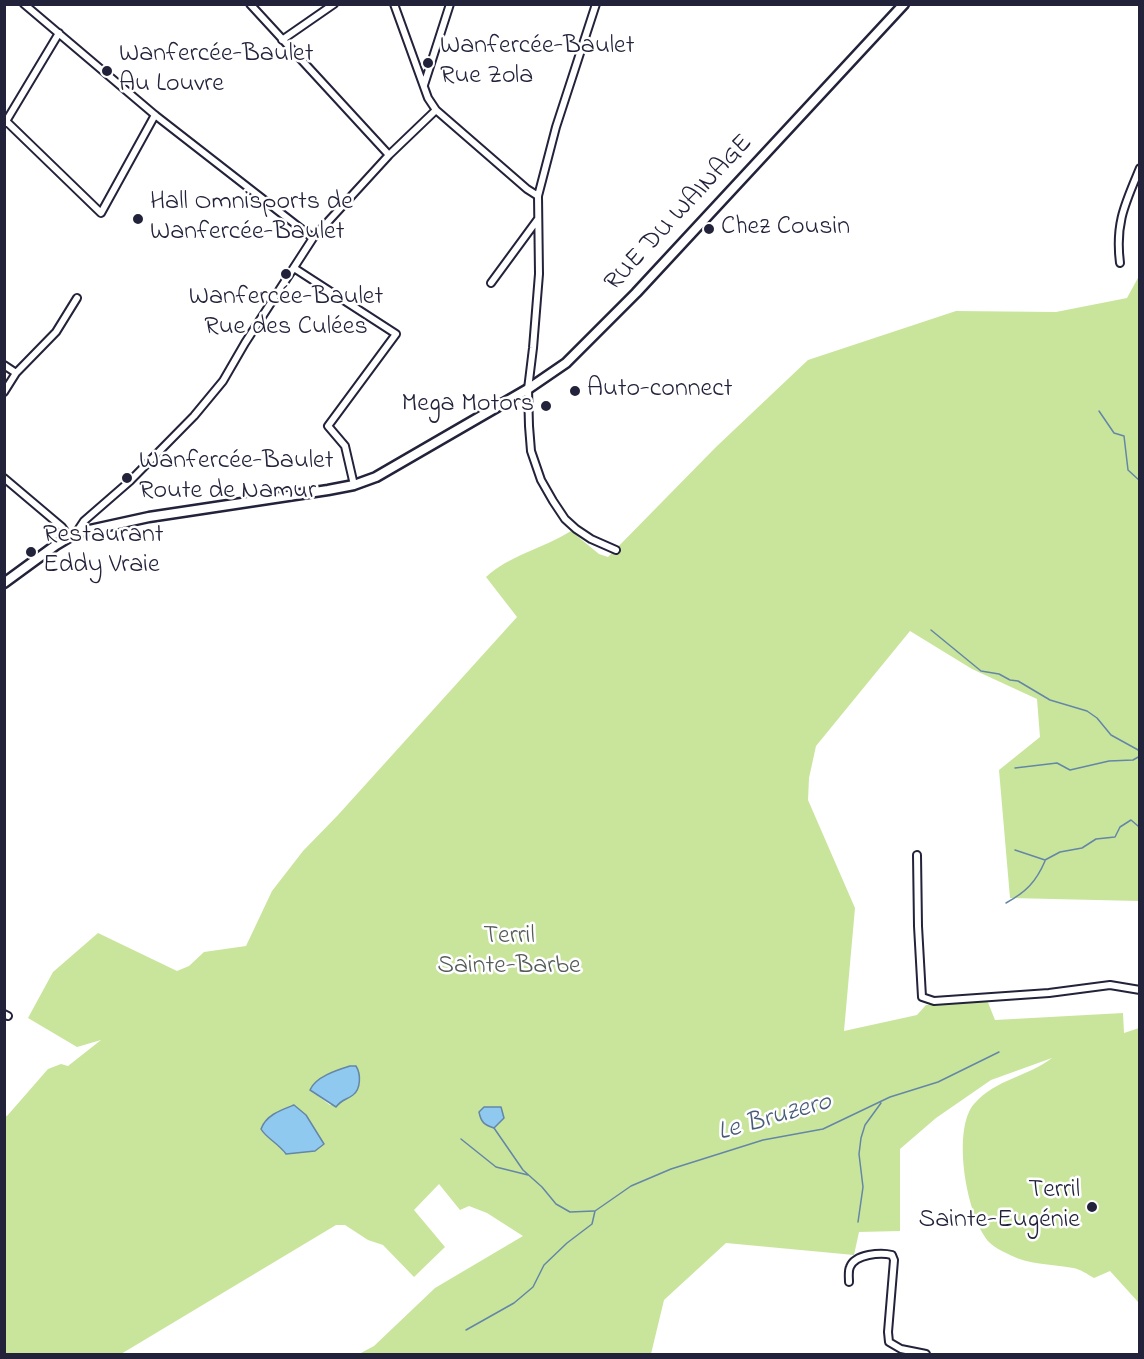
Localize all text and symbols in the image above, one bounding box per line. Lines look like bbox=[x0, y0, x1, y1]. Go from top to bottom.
place label: Wanfercée-Baulet Rue Zola bbox=[440, 32, 634, 94]
place label: Wanfercée-Baulet Au Louvre bbox=[119, 40, 313, 101]
marker: Wanfercée-Baulet Rue Zola bbox=[421, 56, 435, 70]
marker: Wanfercée-Baulet Au Louvre bbox=[100, 64, 114, 78]
street label: RUE DU WAINAGE bbox=[599, 129, 761, 299]
place label: Hall Omnisports de Wanfercée-Baulet bbox=[150, 188, 353, 249]
marker: Hall Omnisports de Wanfercée-Baulet bbox=[131, 212, 145, 226]
place label: Chez Cousin bbox=[721, 213, 850, 245]
marker: Chez Cousin bbox=[702, 222, 716, 236]
marker: Wanfercée-Baulet Rue des Culées bbox=[279, 267, 293, 281]
place label: Wanfercée-Baulet Rue des Culées bbox=[189, 283, 383, 344]
place label: Auto-connect bbox=[587, 375, 732, 407]
marker: Auto-connect bbox=[568, 384, 582, 398]
place label: Mega Motors bbox=[401, 390, 534, 422]
marker: Mega Motors bbox=[539, 399, 553, 413]
place label: Wanfercée-Baulet Route de Namur bbox=[139, 447, 333, 508]
marker: Wanfercée-Baulet Route de Namur bbox=[120, 471, 134, 485]
place label: Restaurant Eddy Vraie bbox=[43, 521, 163, 582]
marker: Restaurant Eddy Vraie bbox=[24, 545, 38, 559]
park label: Terril Sainte-Barbe bbox=[437, 922, 581, 984]
water label: Le Bruzero bbox=[715, 1087, 835, 1151]
place label: Terril Sainte-Eugénie bbox=[919, 1176, 1080, 1238]
marker: Terril Sainte-Eugénie bbox=[1085, 1200, 1099, 1214]

